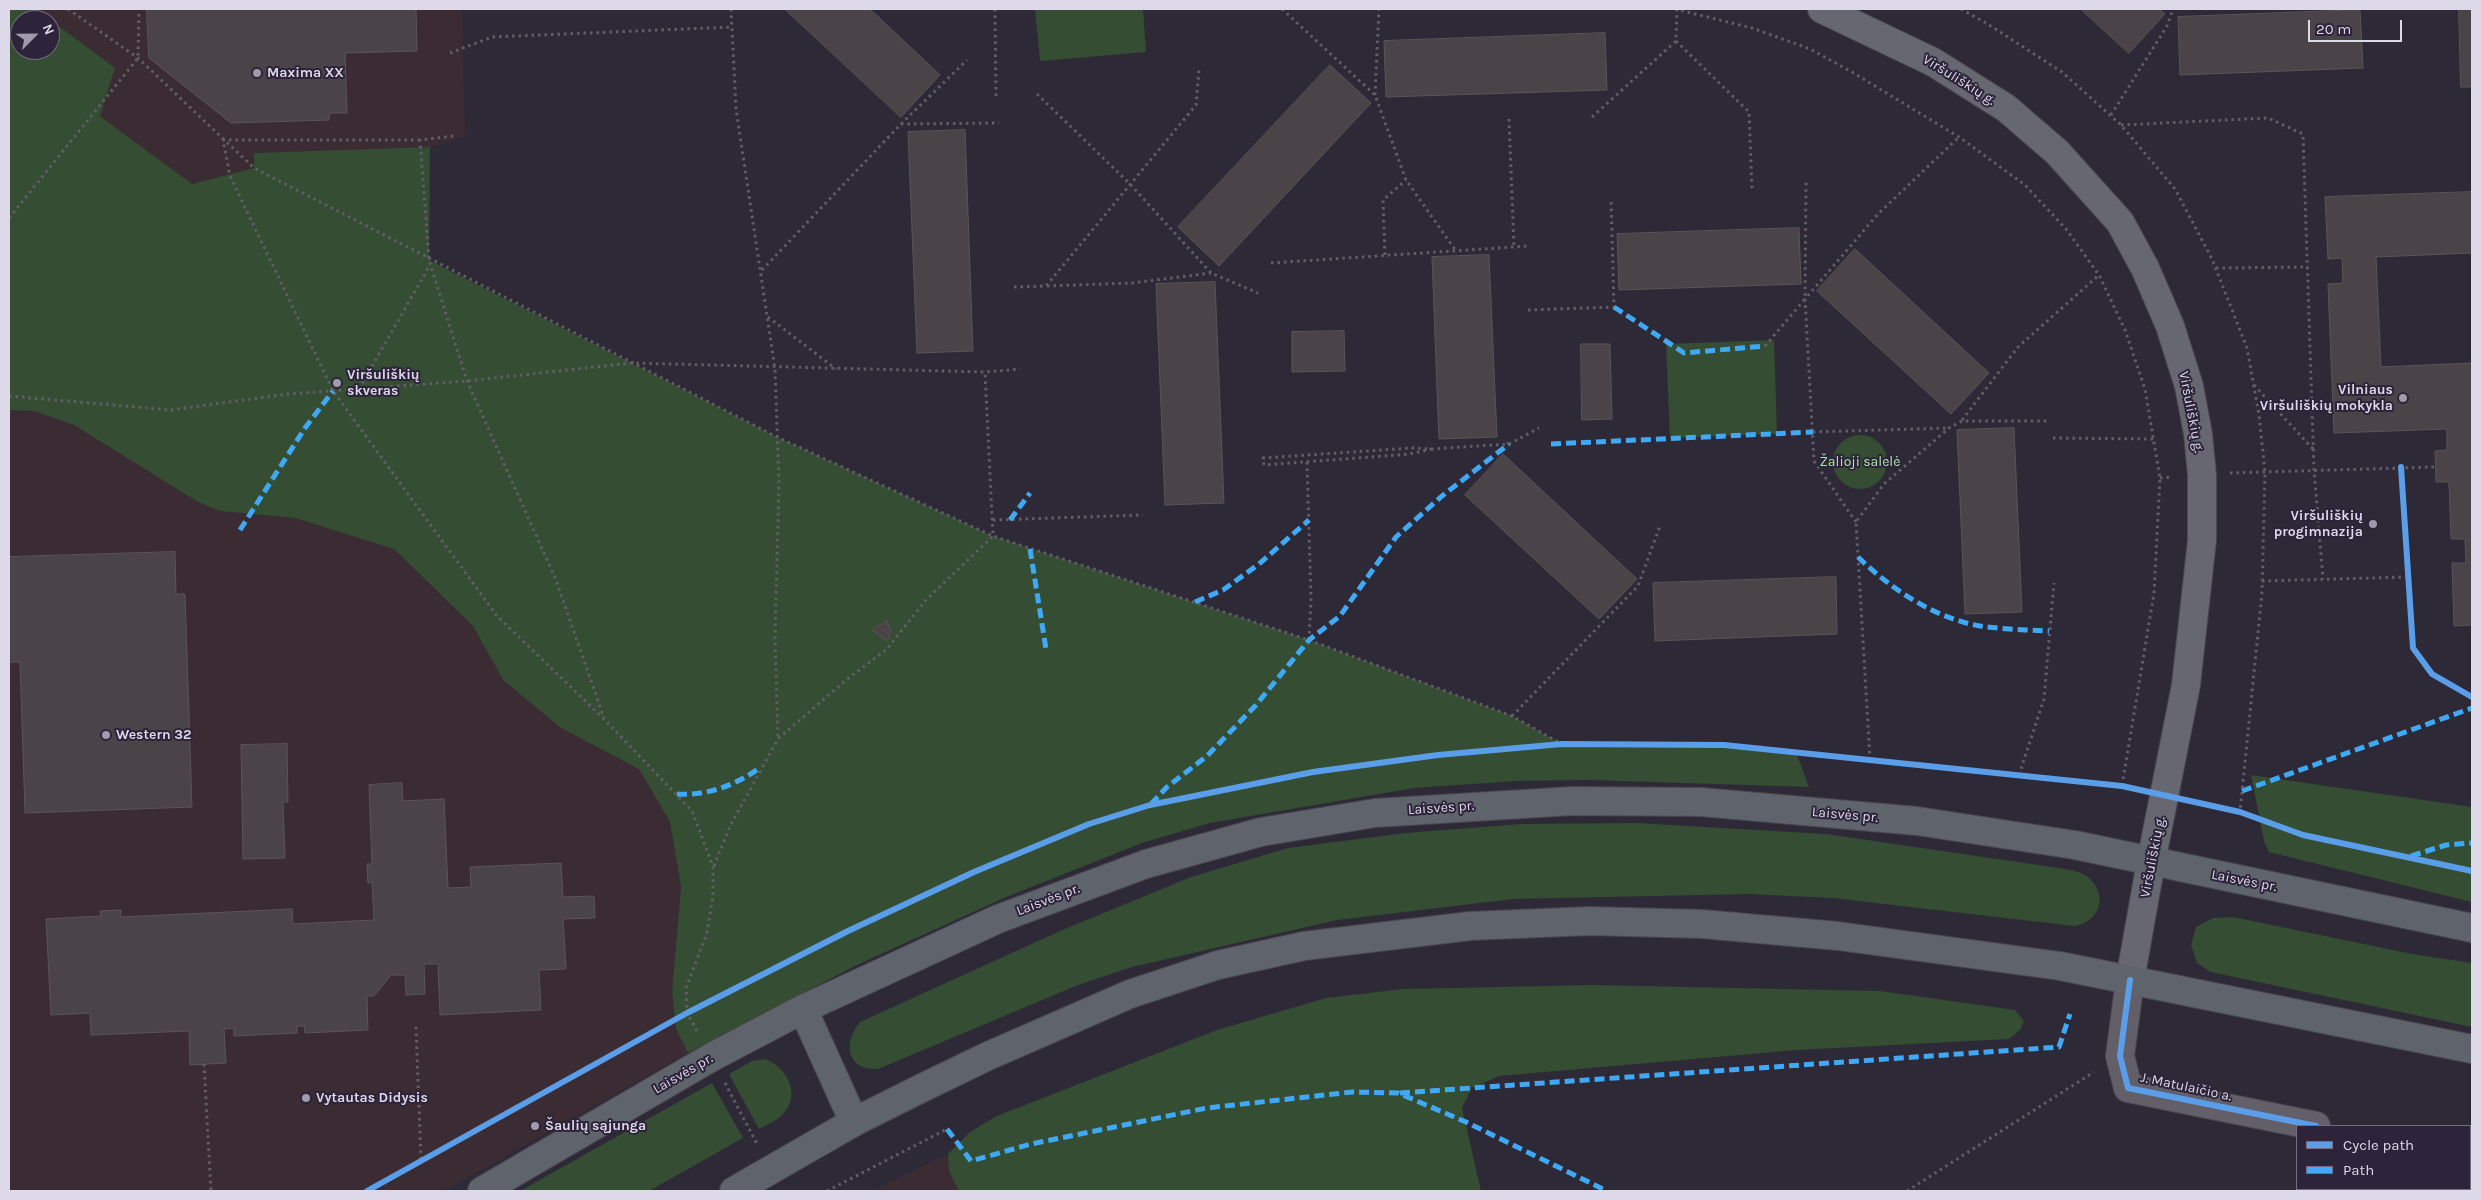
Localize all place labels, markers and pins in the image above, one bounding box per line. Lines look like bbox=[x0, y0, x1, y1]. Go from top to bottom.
place label: Maxima XX bbox=[267, 65, 344, 81]
marker: Maxima XX bbox=[251, 67, 263, 79]
place label: Viršuliškių skveras bbox=[347, 367, 420, 400]
marker: Viršuliškių skveras bbox=[331, 377, 343, 389]
place label: Vilniaus Viršuliškių mokykla bbox=[2260, 382, 2393, 414]
marker: Vilniaus Viršuliškių mokykla bbox=[2397, 392, 2409, 404]
place label: Viršuliškių progimnazija bbox=[2274, 508, 2363, 540]
marker: Viršuliškių progimnazija bbox=[2367, 518, 2379, 530]
place label: Western 32 bbox=[116, 727, 191, 743]
marker: Western 32 bbox=[100, 729, 112, 741]
place label: Vytautas Didysis bbox=[316, 1090, 428, 1106]
marker: Vytautas Didysis bbox=[300, 1092, 312, 1104]
place label: Šaulių sąjunga bbox=[545, 1118, 646, 1134]
marker: Šaulių sąjunga bbox=[529, 1120, 541, 1132]

